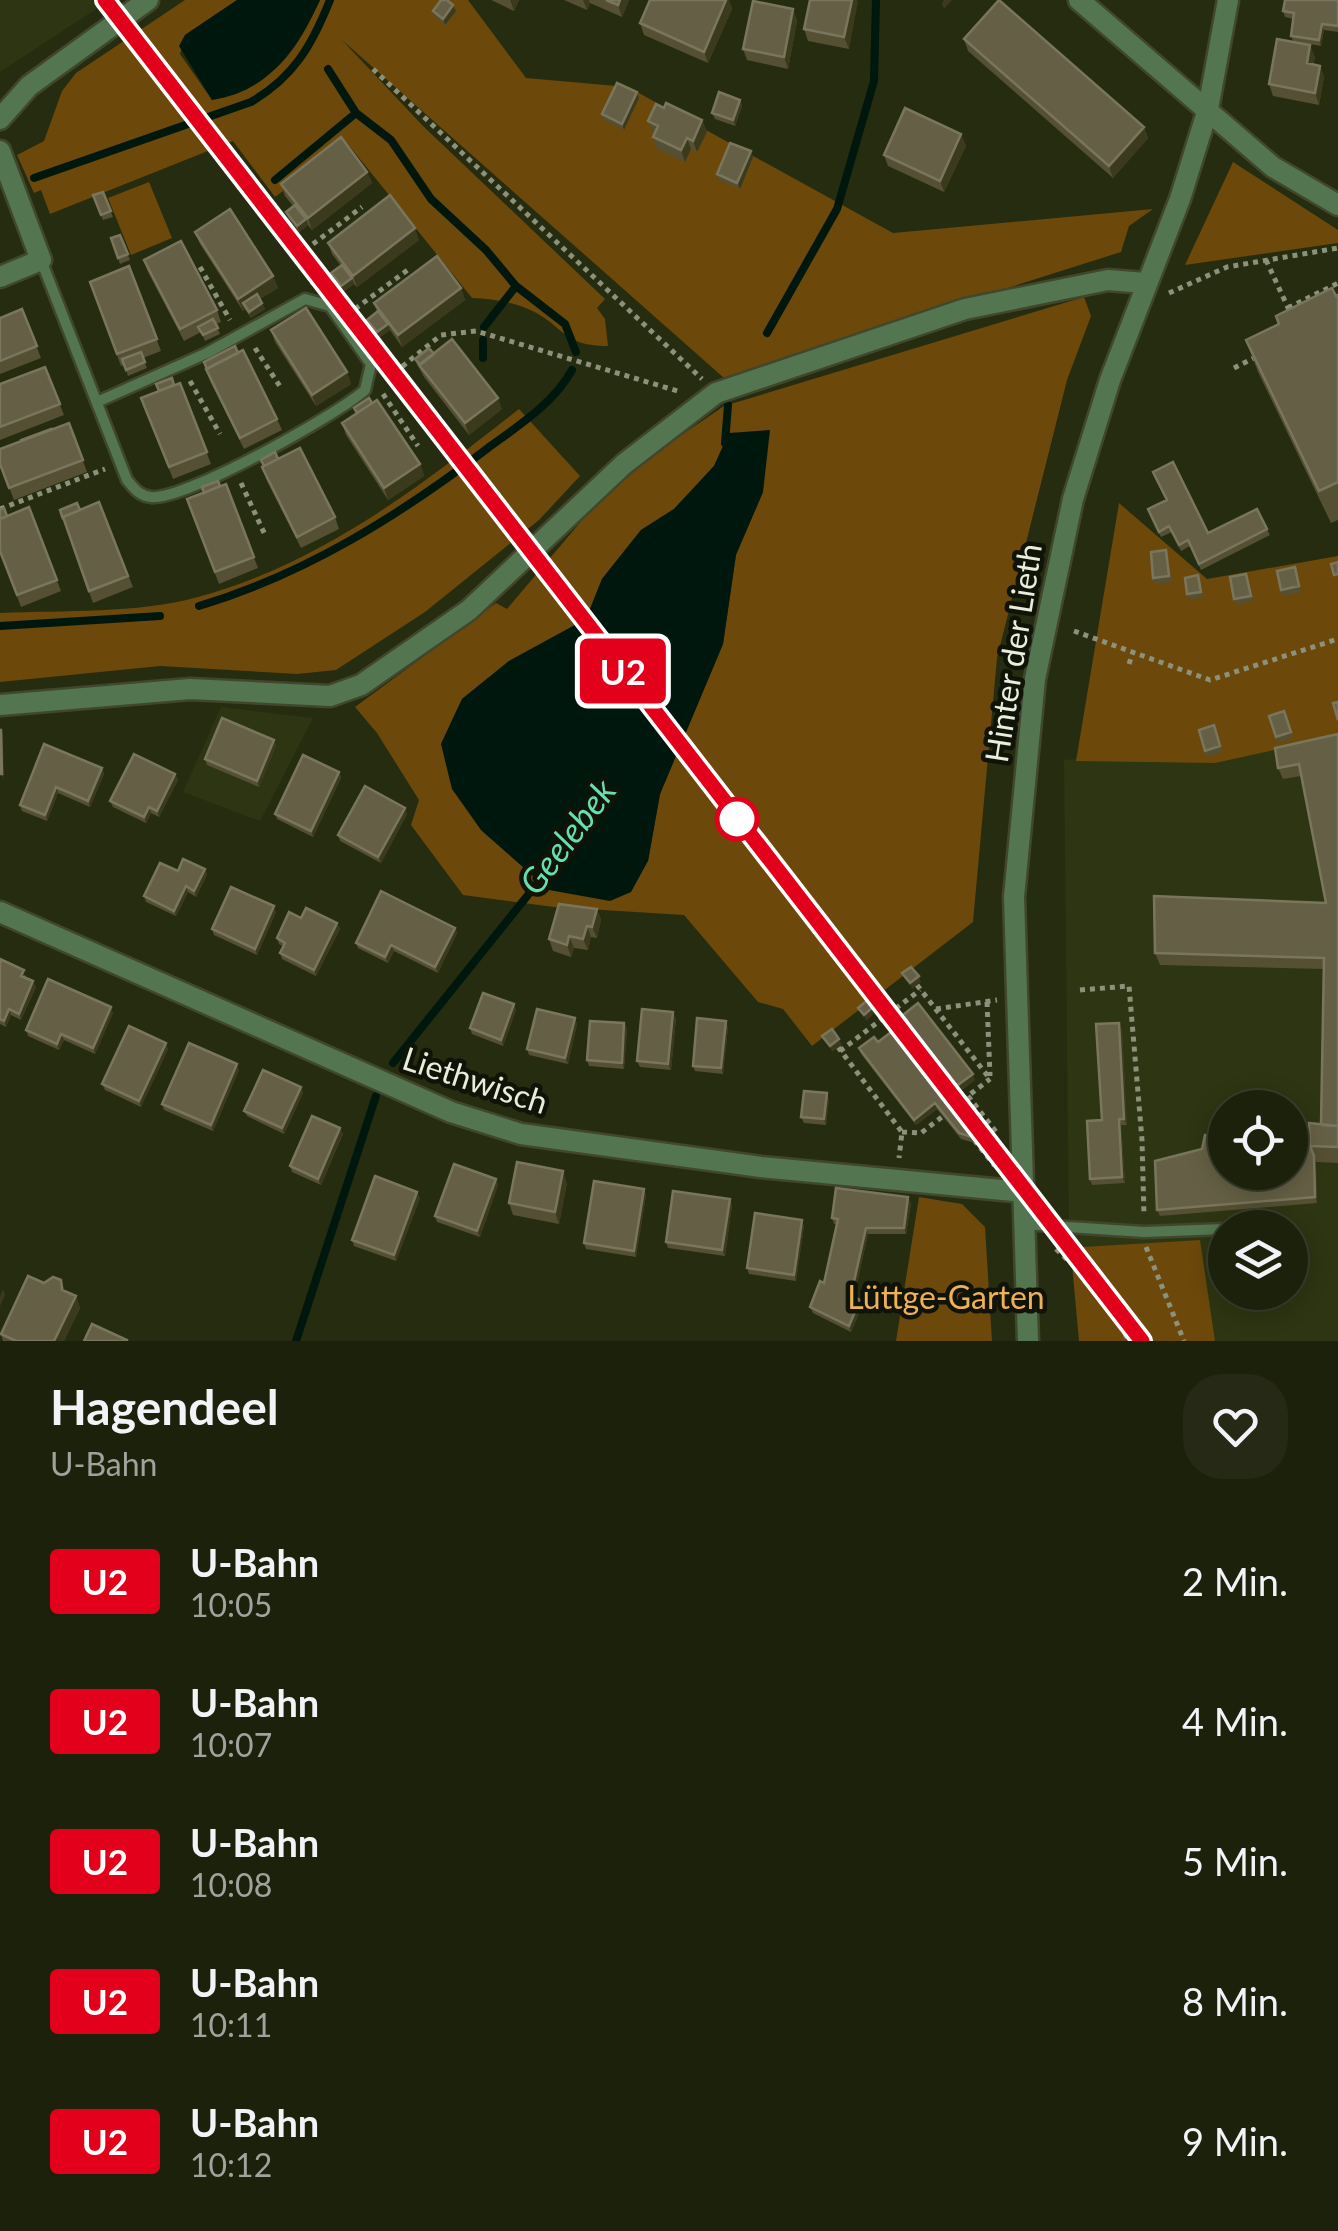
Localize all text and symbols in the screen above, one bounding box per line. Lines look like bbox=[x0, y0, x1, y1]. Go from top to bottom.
street label: Hinter der Lieth bbox=[976, 540, 1049, 765]
line badge: U2 bbox=[578, 638, 668, 704]
text: U2 bbox=[600, 650, 646, 692]
water label: Geelebek bbox=[509, 770, 624, 902]
unlabelled marker bbox=[716, 798, 758, 840]
street label: Liethwisch bbox=[398, 1038, 553, 1121]
map controls bbox=[1208, 1090, 1308, 1310]
button: locate bbox=[1208, 1090, 1308, 1190]
button: layers bbox=[1208, 1210, 1308, 1310]
park label: Lüttge-Garten bbox=[847, 1277, 1045, 1316]
button: heart bbox=[1183, 1374, 1288, 1479]
text: Hagendeel bbox=[50, 1378, 279, 1435]
text: U-Bahn bbox=[50, 1444, 157, 1483]
text: U-Bahn bbox=[190, 1539, 319, 1585]
text: 2 Min. bbox=[1182, 1558, 1288, 1604]
text: U2 bbox=[82, 1560, 128, 1602]
text: 10:05 bbox=[190, 1585, 272, 1624]
text: U-Bahn bbox=[190, 1679, 319, 1725]
text: 4 Min. bbox=[1182, 1698, 1288, 1744]
text: U2 bbox=[82, 1700, 128, 1742]
text: 10:07 bbox=[190, 1725, 272, 1764]
text: U-Bahn bbox=[190, 1819, 319, 1865]
text: 5 Min. bbox=[1182, 1838, 1288, 1884]
text: U2 bbox=[82, 1840, 128, 1882]
text: 10:08 bbox=[190, 1865, 272, 1904]
text: U-Bahn bbox=[190, 1959, 319, 2005]
text: 8 Min. bbox=[1182, 1978, 1288, 2024]
text: U2 bbox=[82, 1980, 128, 2022]
text: 10:11 bbox=[190, 2005, 272, 2044]
text: U-Bahn bbox=[190, 2099, 319, 2145]
text: 9 Min. bbox=[1182, 2118, 1288, 2164]
text: U2 bbox=[82, 2120, 128, 2162]
text: 10:12 bbox=[190, 2145, 272, 2184]

